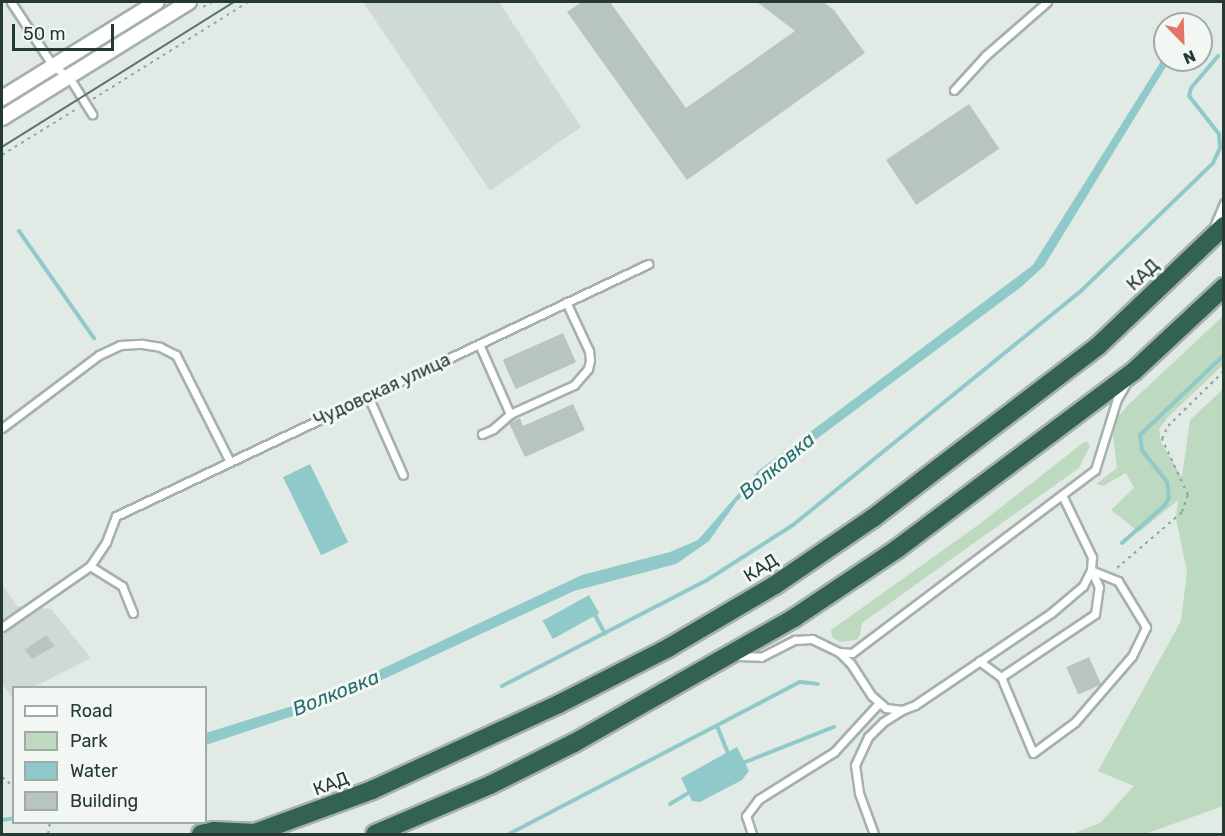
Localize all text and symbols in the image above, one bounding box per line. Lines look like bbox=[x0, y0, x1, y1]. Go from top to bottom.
scale bar bbox=[15, 12, 117, 50]
north arrow bbox=[1153, 12, 1213, 72]
text: 50 m bbox=[23, 23, 66, 45]
text: N bbox=[1180, 46, 1198, 68]
street label: КАД bbox=[1122, 255, 1164, 295]
street label: Чудовская улица bbox=[310, 349, 454, 431]
water label: Волковка bbox=[734, 427, 820, 505]
street label: КАД bbox=[740, 549, 782, 587]
water label: Волковка bbox=[289, 665, 383, 721]
legend bbox=[12, 686, 207, 824]
text: Road bbox=[70, 700, 113, 722]
text: Park bbox=[70, 730, 107, 752]
text: Water bbox=[70, 760, 118, 782]
street label: КАД bbox=[310, 767, 352, 801]
text: Building bbox=[70, 790, 138, 812]

